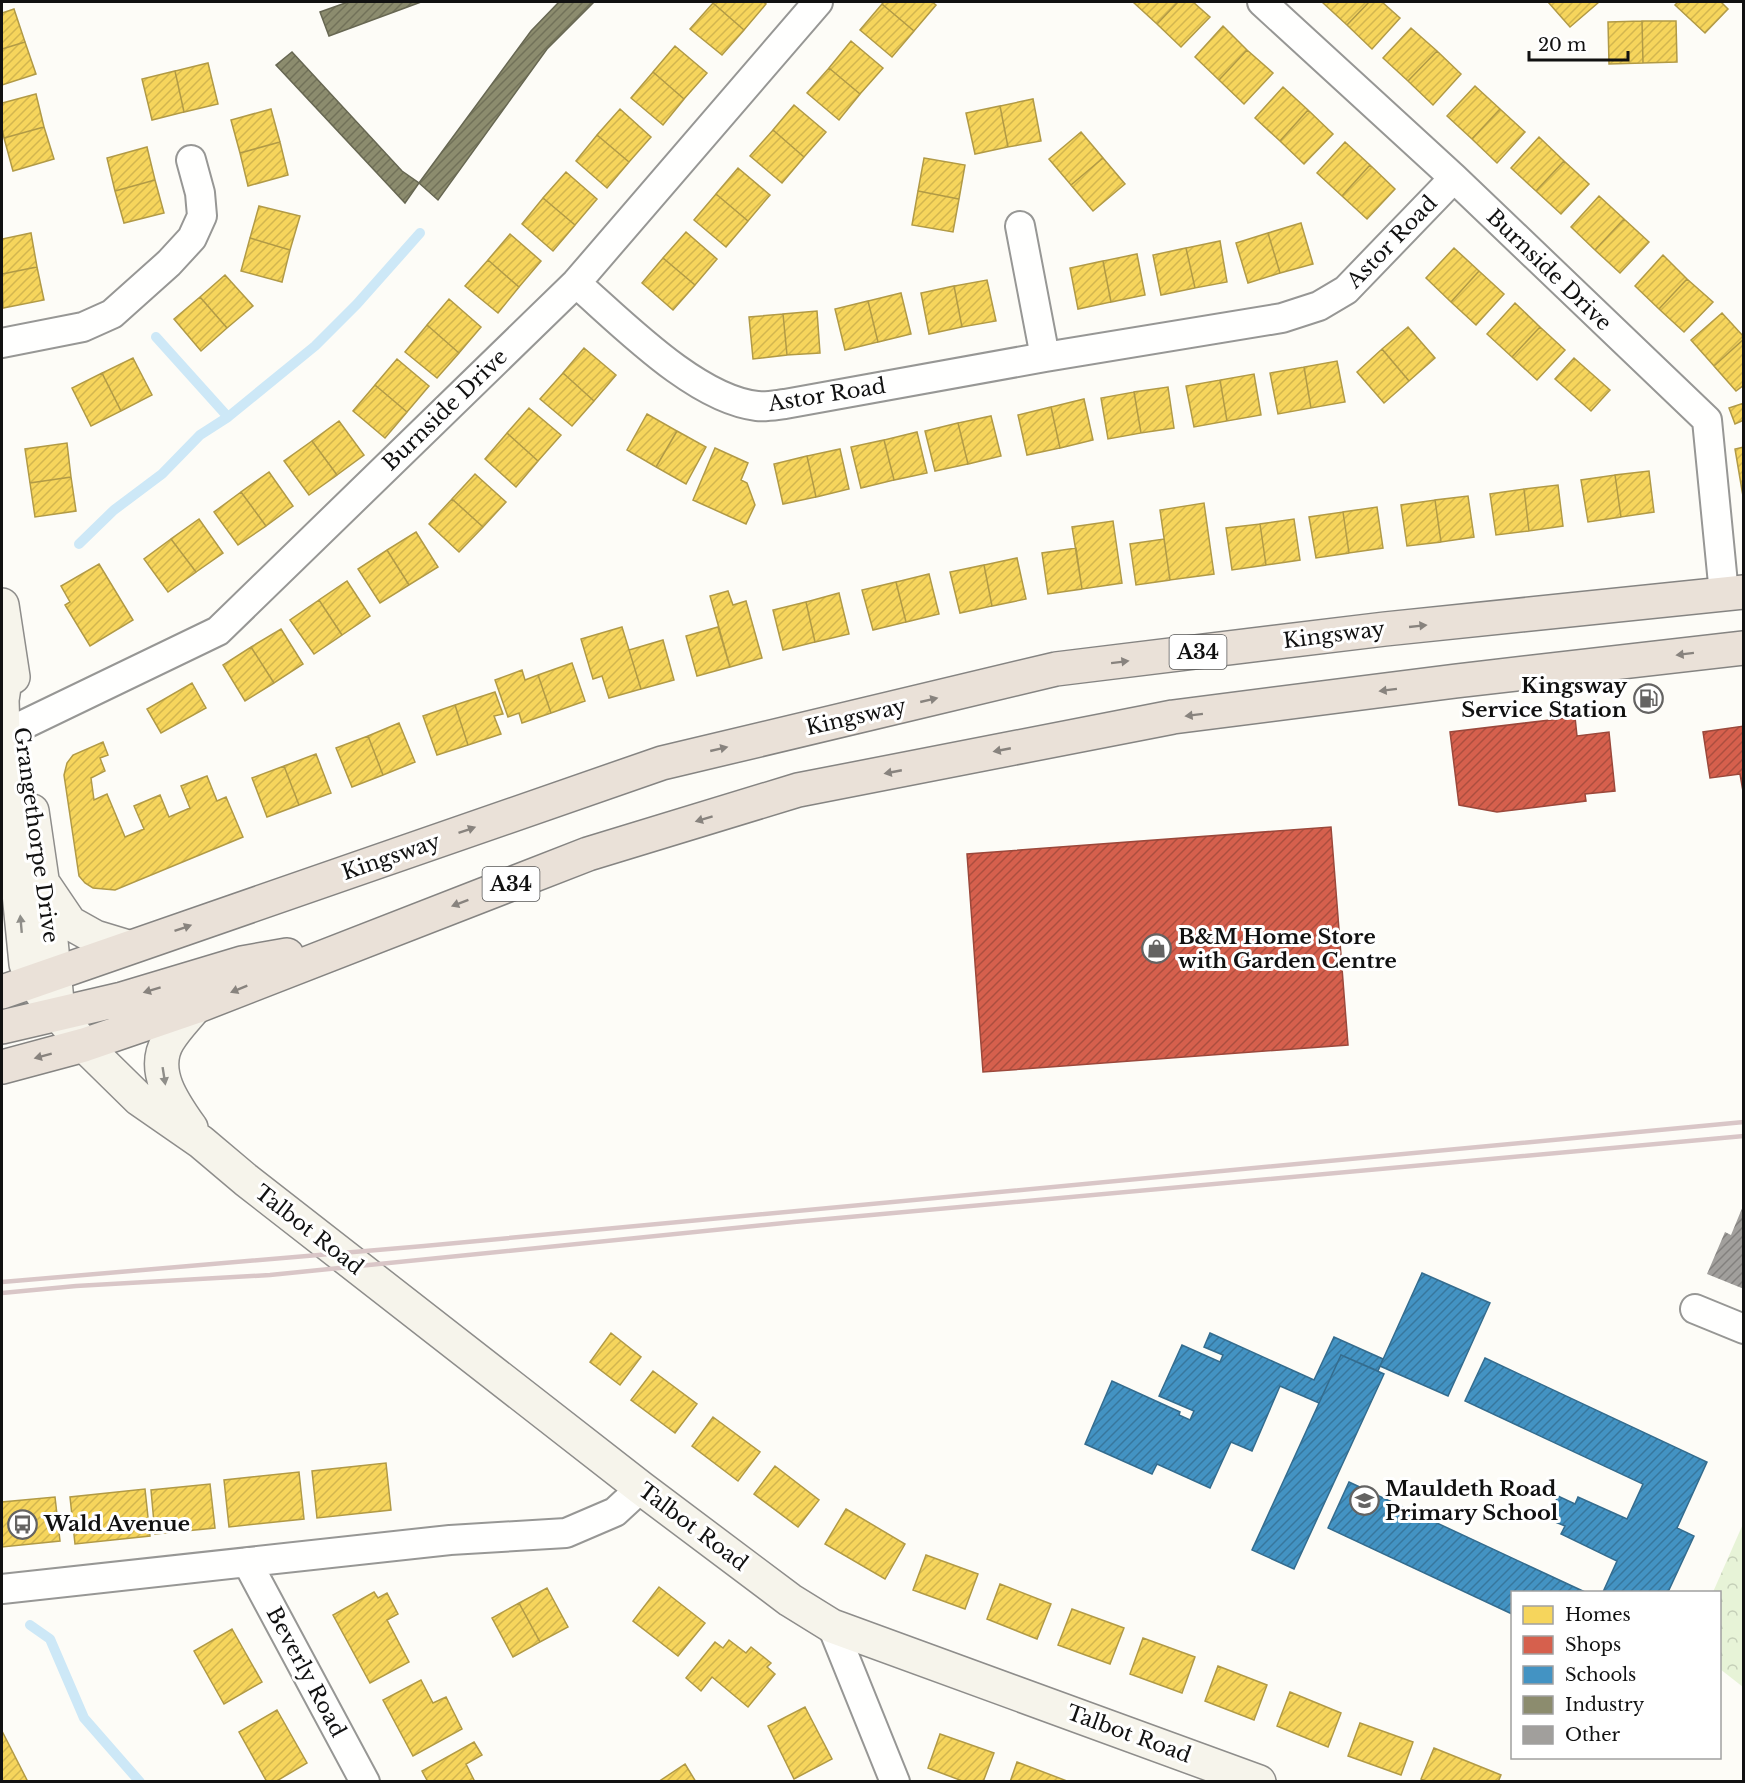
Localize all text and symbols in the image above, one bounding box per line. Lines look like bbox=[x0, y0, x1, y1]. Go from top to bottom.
scale bar bbox=[1529, 24, 1628, 62]
text: 20 m bbox=[1538, 34, 1586, 56]
street label: Astor Road bbox=[1341, 190, 1443, 294]
street label: Burnside Drive bbox=[1481, 204, 1617, 336]
street label: Burnside Drive bbox=[377, 344, 513, 476]
street label: Astor Road bbox=[765, 373, 888, 417]
street label: Kingsway bbox=[1282, 616, 1387, 654]
one-way arrow bbox=[1408, 621, 1427, 630]
road number: A34 bbox=[1170, 635, 1226, 669]
one-way arrow bbox=[1676, 649, 1695, 659]
one-way arrow bbox=[1111, 657, 1130, 666]
place label: Kingsway Service Station bbox=[1461, 673, 1627, 723]
fuel station icon: Kingsway Service Station bbox=[1632, 682, 1664, 714]
one-way arrow bbox=[1378, 685, 1397, 695]
street label: Kingsway bbox=[803, 693, 909, 741]
one-way arrow bbox=[920, 694, 938, 704]
one-way arrow bbox=[1185, 710, 1204, 719]
street label: Grangethorpe Drive bbox=[8, 726, 64, 944]
one-way arrow bbox=[710, 744, 728, 754]
one-way arrow bbox=[993, 746, 1012, 755]
one-way arrow bbox=[883, 768, 902, 777]
one-way arrow bbox=[695, 815, 713, 824]
one-way arrow bbox=[458, 825, 476, 835]
street label: Kingsway bbox=[338, 828, 444, 886]
road number: A34 bbox=[482, 867, 540, 901]
one-way arrow bbox=[451, 899, 469, 908]
one-way arrow bbox=[16, 914, 26, 933]
one-way arrow bbox=[175, 923, 193, 933]
place label: B&M Home Store with Garden Centre bbox=[1178, 924, 1397, 974]
shop icon: B&M Home Store with Garden Centre bbox=[1141, 933, 1173, 965]
one-way arrow bbox=[230, 984, 248, 994]
one-way arrow bbox=[143, 986, 161, 995]
one-way arrow bbox=[34, 1052, 52, 1061]
one-way arrow bbox=[160, 1067, 169, 1086]
street label: Talbot Road bbox=[250, 1180, 368, 1280]
place label: Mauldeth Road Primary School bbox=[1385, 1476, 1559, 1526]
street label: Talbot Road bbox=[633, 1477, 753, 1577]
school or university icon: Mauldeth Road Primary School bbox=[1348, 1485, 1380, 1517]
bus stop icon: Wald Avenue bbox=[7, 1508, 39, 1540]
place label: Wald Avenue bbox=[43, 1511, 190, 1537]
legend bbox=[1511, 1591, 1721, 1759]
street label: Beverly Road bbox=[261, 1602, 351, 1742]
text: Homes bbox=[1565, 1604, 1631, 1626]
text: Shops bbox=[1565, 1634, 1621, 1656]
text: Schools bbox=[1565, 1664, 1636, 1686]
text: Industry bbox=[1565, 1694, 1645, 1716]
street label: Talbot Road bbox=[1063, 1699, 1195, 1769]
text: Other bbox=[1565, 1724, 1621, 1746]

